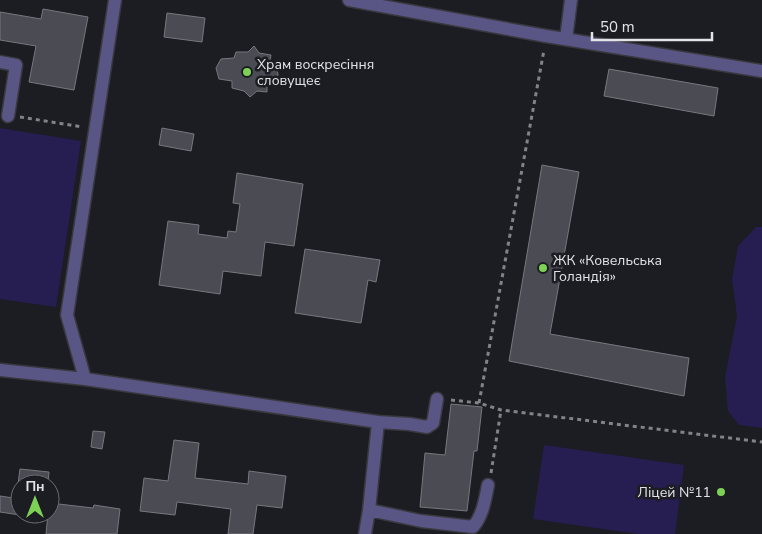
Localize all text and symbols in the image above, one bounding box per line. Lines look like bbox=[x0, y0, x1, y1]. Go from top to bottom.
scale bar bbox=[592, 10, 712, 42]
text: 50 m bbox=[600, 17, 635, 37]
place label: Храм воскресіння словущеє bbox=[257, 55, 374, 90]
marker: Храм воскресіння словущеє bbox=[241, 66, 253, 78]
place label: ЖК «Ковельська Голандія» bbox=[553, 251, 662, 286]
marker: ЖК «Ковельська Голандія» bbox=[537, 262, 549, 274]
north arrow bbox=[10, 474, 60, 524]
text: Пн bbox=[25, 477, 45, 496]
place label: Ліцей №11 bbox=[638, 483, 711, 502]
marker: Ліцей №11 bbox=[715, 486, 727, 498]

